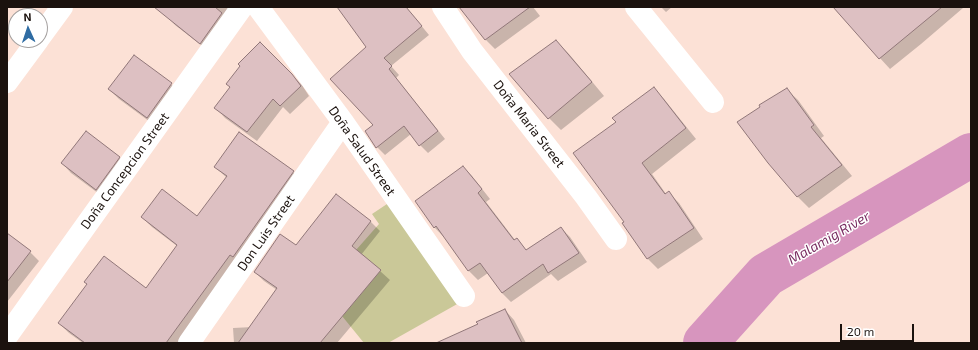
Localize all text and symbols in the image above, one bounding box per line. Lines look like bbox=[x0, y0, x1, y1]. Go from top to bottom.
north arrow bbox=[8, 8, 48, 48]
text: N bbox=[23, 10, 32, 23]
street label: Doña Maria Street bbox=[490, 77, 568, 171]
street label: Doña Salud Street bbox=[325, 103, 399, 199]
street label: Doña Concepcion Street bbox=[77, 110, 173, 232]
street label: Don Luis Street bbox=[234, 192, 298, 274]
water label: Malamig River bbox=[785, 208, 873, 268]
scale bar bbox=[842, 316, 916, 342]
text: 20 m bbox=[847, 324, 874, 338]

